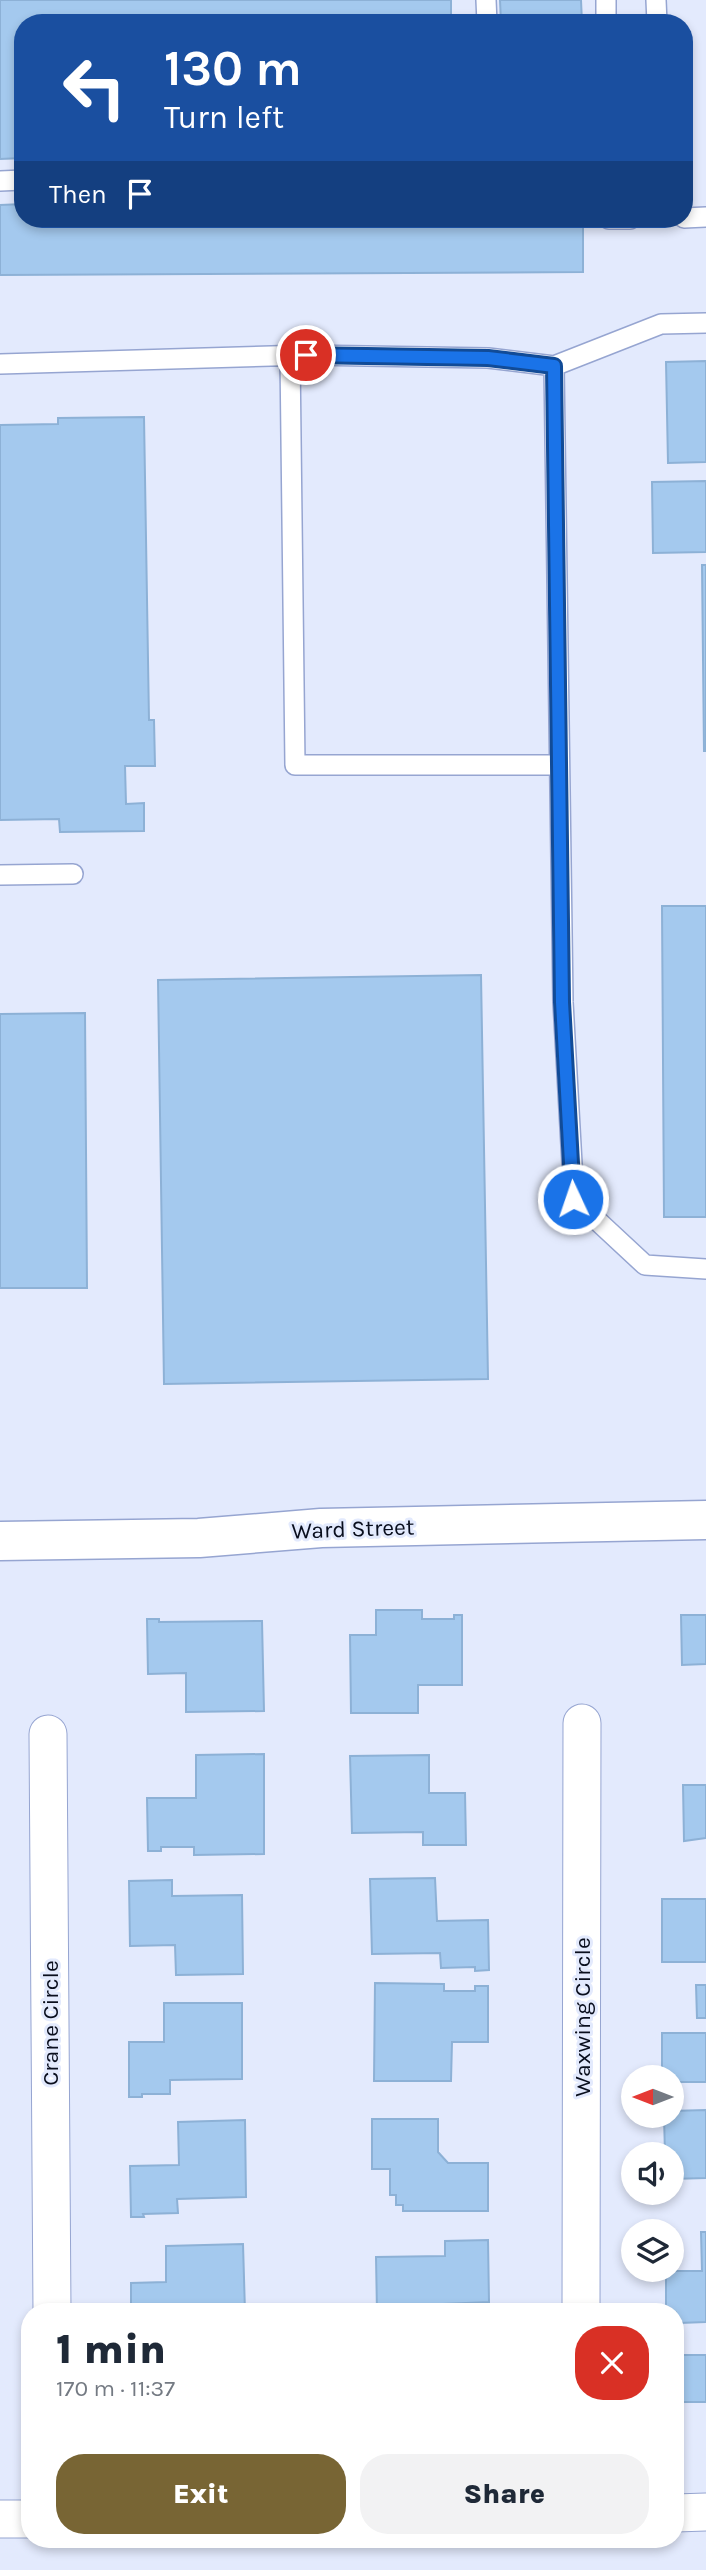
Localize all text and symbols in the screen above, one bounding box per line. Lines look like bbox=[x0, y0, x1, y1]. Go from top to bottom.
text: 130 m bbox=[164, 40, 302, 97]
icon: left bbox=[49, 42, 140, 133]
text: Turn left bbox=[164, 99, 284, 136]
icon: arrive bbox=[121, 175, 159, 213]
text: Then bbox=[49, 179, 107, 210]
pin bbox=[276, 325, 336, 385]
icon: arrive bbox=[287, 336, 325, 374]
position arrow bbox=[536, 1162, 610, 1236]
street label: Ward Street bbox=[291, 1513, 415, 1545]
street label: Waxwing Circle bbox=[569, 1937, 596, 2097]
street label: Crane Circle bbox=[37, 1960, 64, 2086]
north arrow bbox=[621, 2065, 684, 2128]
map controls bbox=[621, 2065, 684, 2282]
button: sound bbox=[621, 2142, 684, 2205]
button: layers bbox=[621, 2219, 684, 2282]
text: 1 min bbox=[56, 2324, 166, 2374]
button: close bbox=[575, 2326, 649, 2400]
text: 170 m · 11:37 bbox=[56, 2375, 175, 2402]
button: Exit bbox=[56, 2454, 346, 2534]
button: Share bbox=[360, 2454, 649, 2534]

